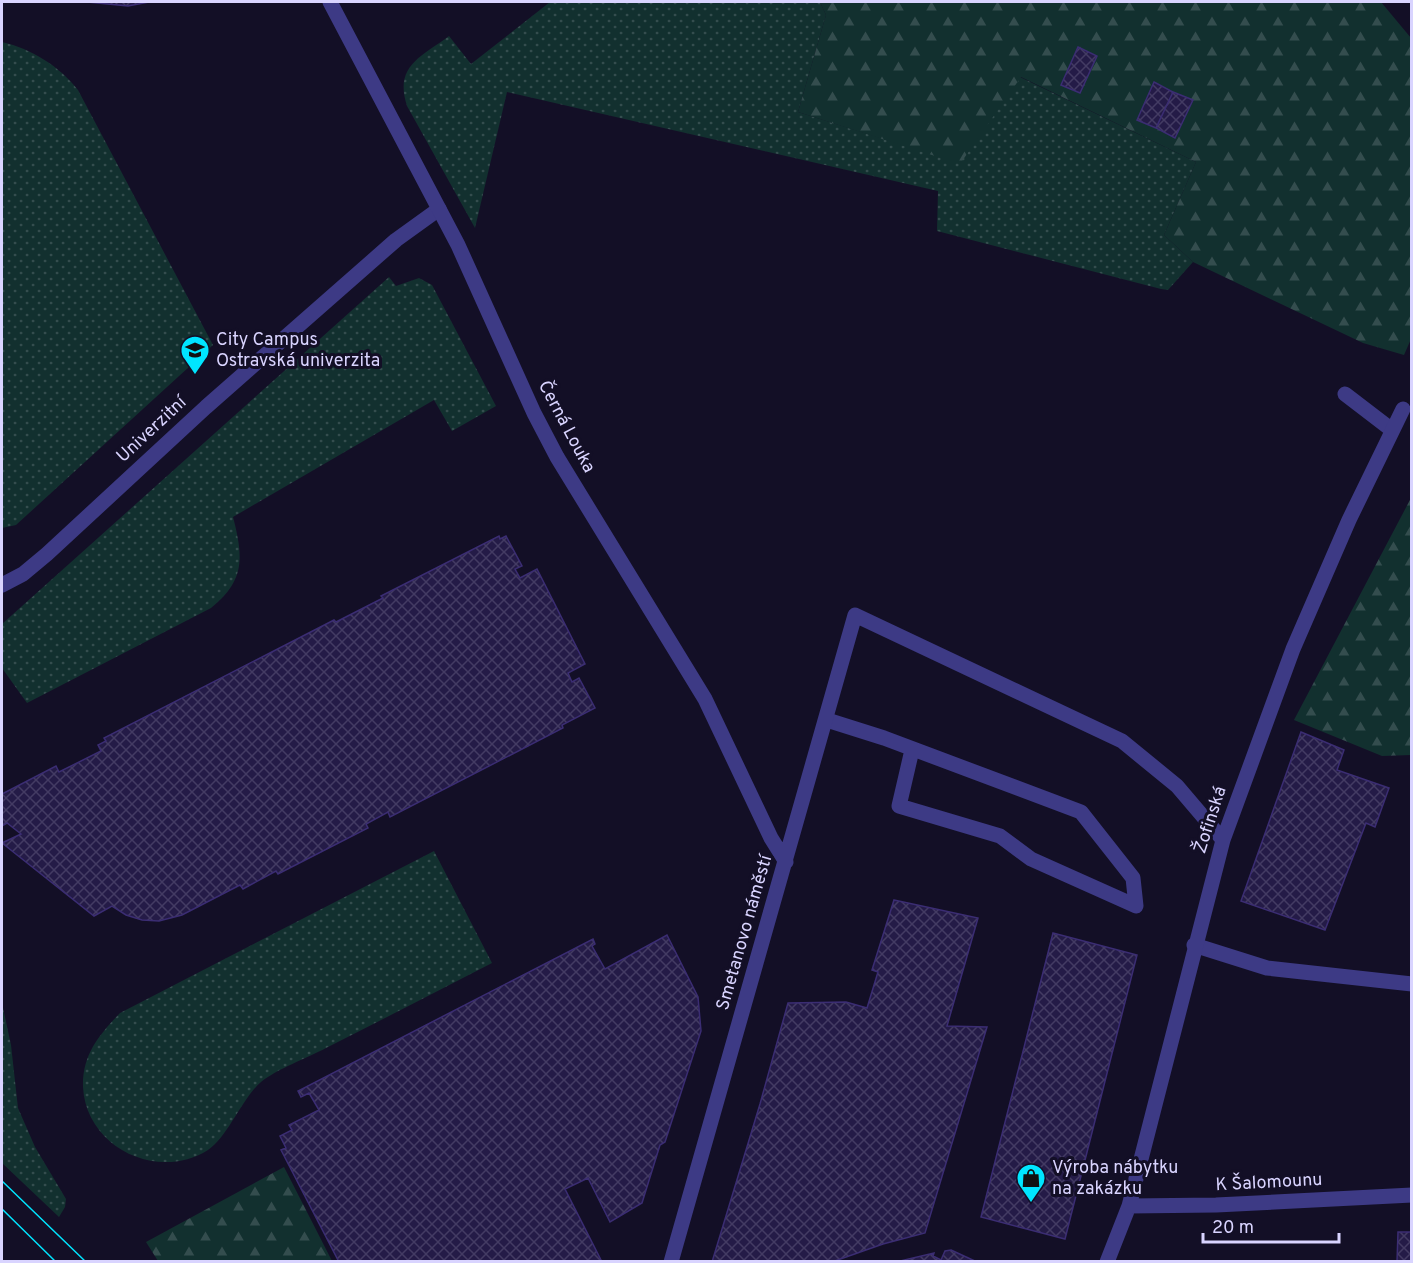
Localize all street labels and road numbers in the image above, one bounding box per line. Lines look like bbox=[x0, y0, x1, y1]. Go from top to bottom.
street label: Černá Louka bbox=[532, 376, 602, 477]
street label: Univerzitní bbox=[112, 391, 193, 468]
street label: Žofinská bbox=[1187, 783, 1233, 857]
street label: Smetanovo náměstí bbox=[712, 851, 779, 1013]
street label: K Šalomounu bbox=[1215, 1167, 1323, 1197]

